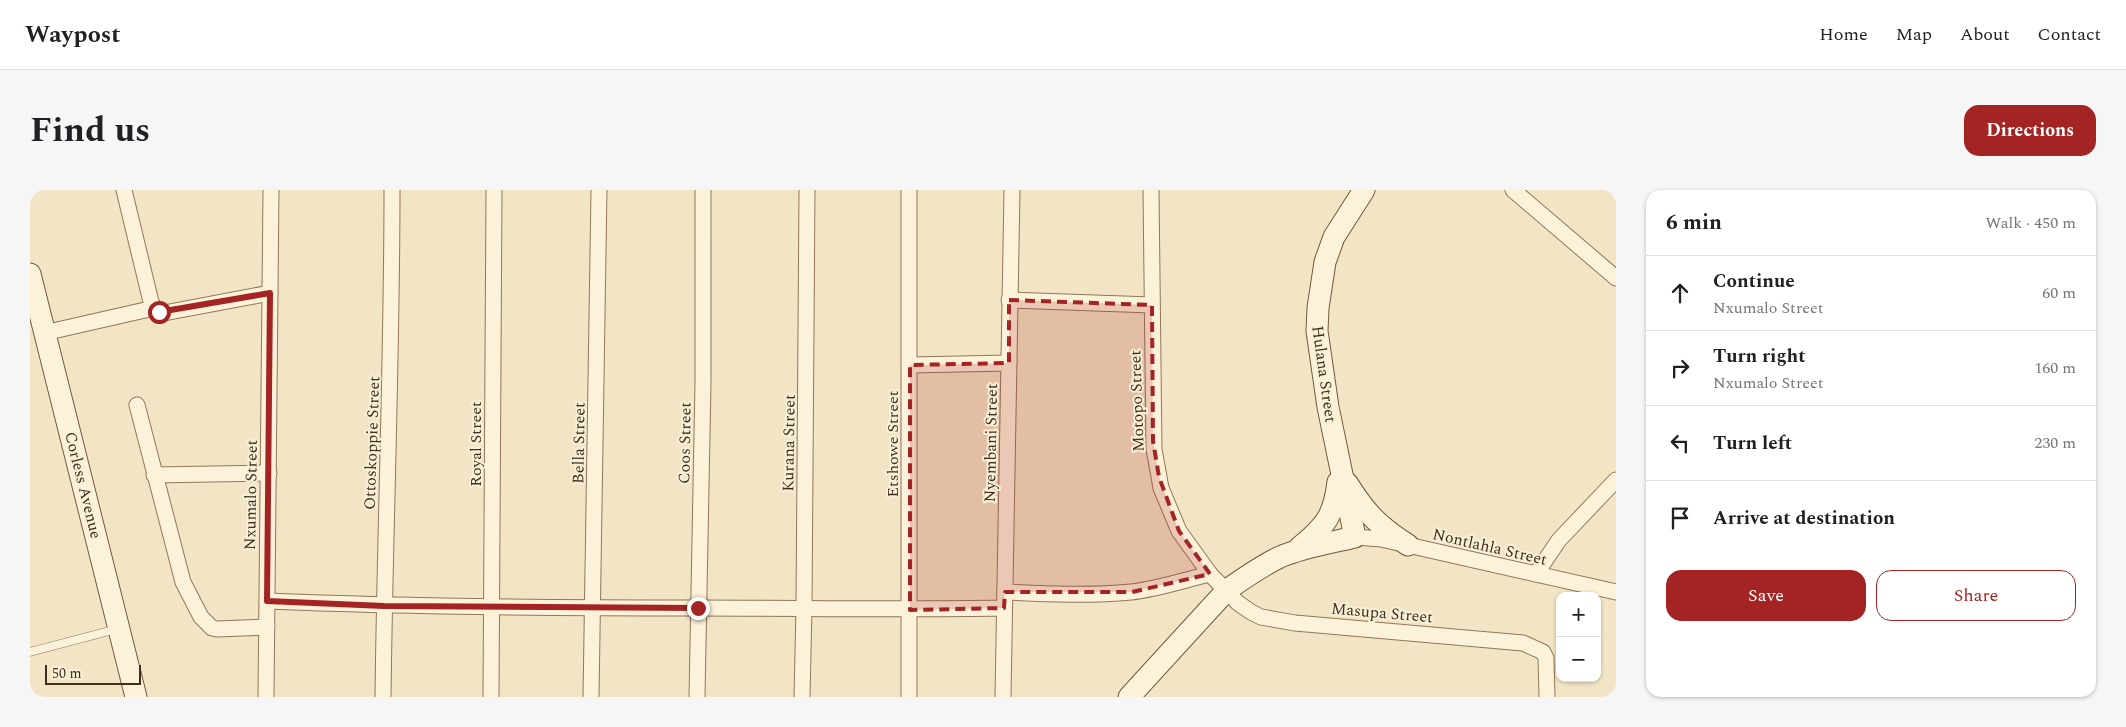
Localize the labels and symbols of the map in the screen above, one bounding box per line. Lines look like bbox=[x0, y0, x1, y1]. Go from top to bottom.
route start bbox=[148, 301, 171, 324]
street label: Hulana Street bbox=[1305, 324, 1343, 424]
street label: Motopo Street bbox=[1123, 349, 1151, 452]
street label: Ottoskoppie Street bbox=[358, 375, 386, 510]
street label: Nyembani Street bbox=[978, 383, 1004, 503]
street label: Etshowe Street bbox=[881, 390, 905, 497]
street label: Kurana Street bbox=[776, 394, 802, 492]
street label: Royal Street bbox=[464, 401, 488, 487]
street label: Bella Street bbox=[566, 402, 592, 484]
street label: Coos Street bbox=[672, 402, 698, 484]
street label: Corless Avenue bbox=[58, 429, 108, 541]
street label: Nxumalo Street bbox=[238, 439, 264, 550]
street label: Nontlahla Street bbox=[1430, 522, 1550, 572]
route end bbox=[687, 597, 710, 620]
street label: Masupa Street bbox=[1330, 597, 1434, 629]
scale bar bbox=[45, 662, 141, 685]

